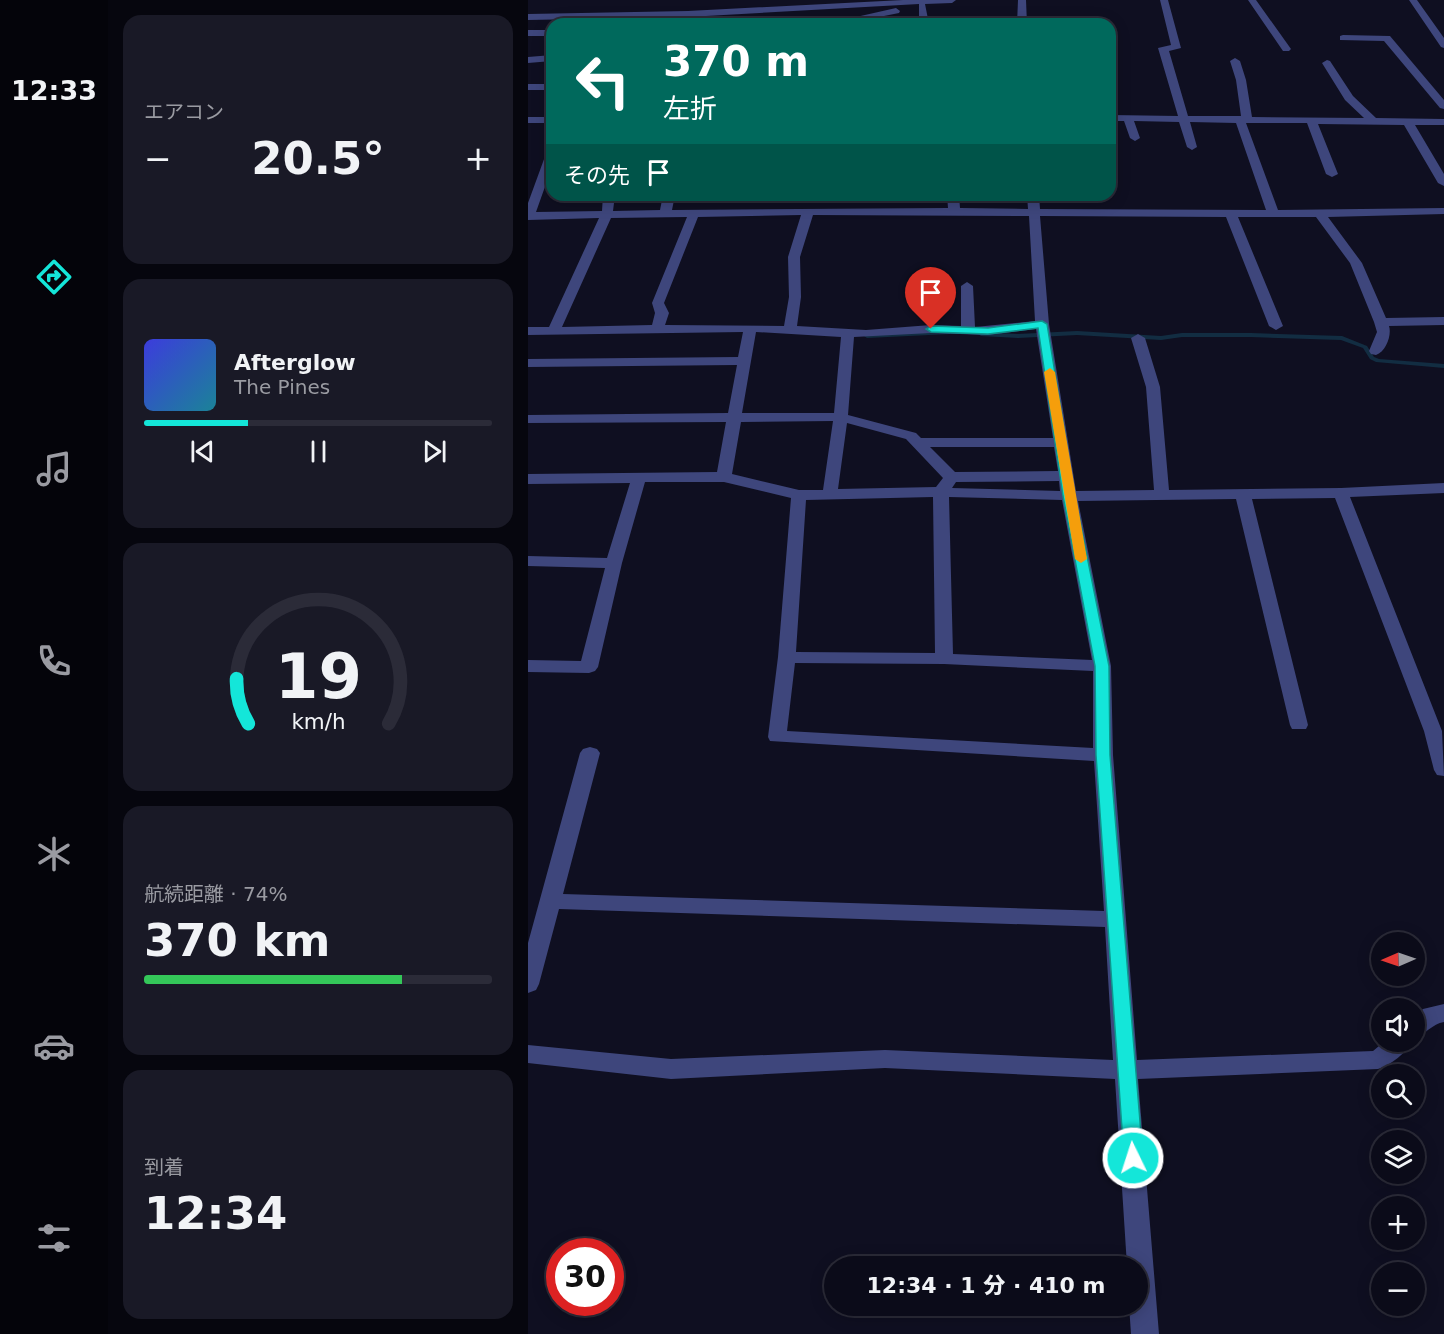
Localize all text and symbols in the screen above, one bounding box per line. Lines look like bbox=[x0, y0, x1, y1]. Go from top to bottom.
text: 370 m bbox=[663, 37, 809, 86]
icon: left bbox=[564, 42, 642, 120]
text: 12:33 bbox=[11, 75, 97, 106]
text: 左折 bbox=[663, 93, 717, 124]
text: エアコン bbox=[144, 100, 224, 124]
text: 20.5° bbox=[251, 132, 385, 185]
text: − bbox=[144, 139, 172, 178]
text: + bbox=[464, 139, 492, 178]
icon: arrive bbox=[642, 156, 675, 189]
text: その先 bbox=[564, 163, 630, 188]
icon: directions bbox=[33, 256, 75, 298]
pin bbox=[905, 267, 956, 329]
icon: arrive bbox=[914, 276, 947, 309]
text: Afterglow bbox=[234, 350, 356, 375]
text: The Pines bbox=[234, 375, 330, 399]
icon: previous bbox=[186, 435, 219, 468]
icon: pause bbox=[302, 435, 335, 468]
icon: next bbox=[418, 435, 451, 468]
icon: music bbox=[33, 448, 75, 490]
icon: phone bbox=[33, 640, 75, 682]
text: 19 bbox=[275, 640, 361, 713]
text: km/h bbox=[291, 709, 345, 734]
icon: climate bbox=[33, 833, 75, 875]
text: 航続距離 · 74% bbox=[144, 882, 288, 906]
text: 370 km bbox=[144, 914, 330, 967]
north arrow bbox=[1371, 932, 1425, 986]
map controls bbox=[1371, 932, 1425, 1316]
button: sound bbox=[1371, 998, 1425, 1052]
icon: car bbox=[33, 1025, 75, 1067]
button: search bbox=[1371, 1064, 1425, 1118]
position arrow bbox=[1101, 1126, 1165, 1190]
button: layers bbox=[1371, 1130, 1425, 1184]
text: 到着 bbox=[144, 1155, 184, 1179]
text: 12:34 bbox=[144, 1187, 287, 1240]
button: + bbox=[1371, 1196, 1425, 1250]
icon: filters bbox=[33, 1217, 75, 1259]
speed limit sign: 30 bbox=[546, 1238, 624, 1316]
button: − bbox=[1371, 1262, 1425, 1316]
text: 12:34 · 1 分 · 410 m bbox=[867, 1273, 1105, 1298]

